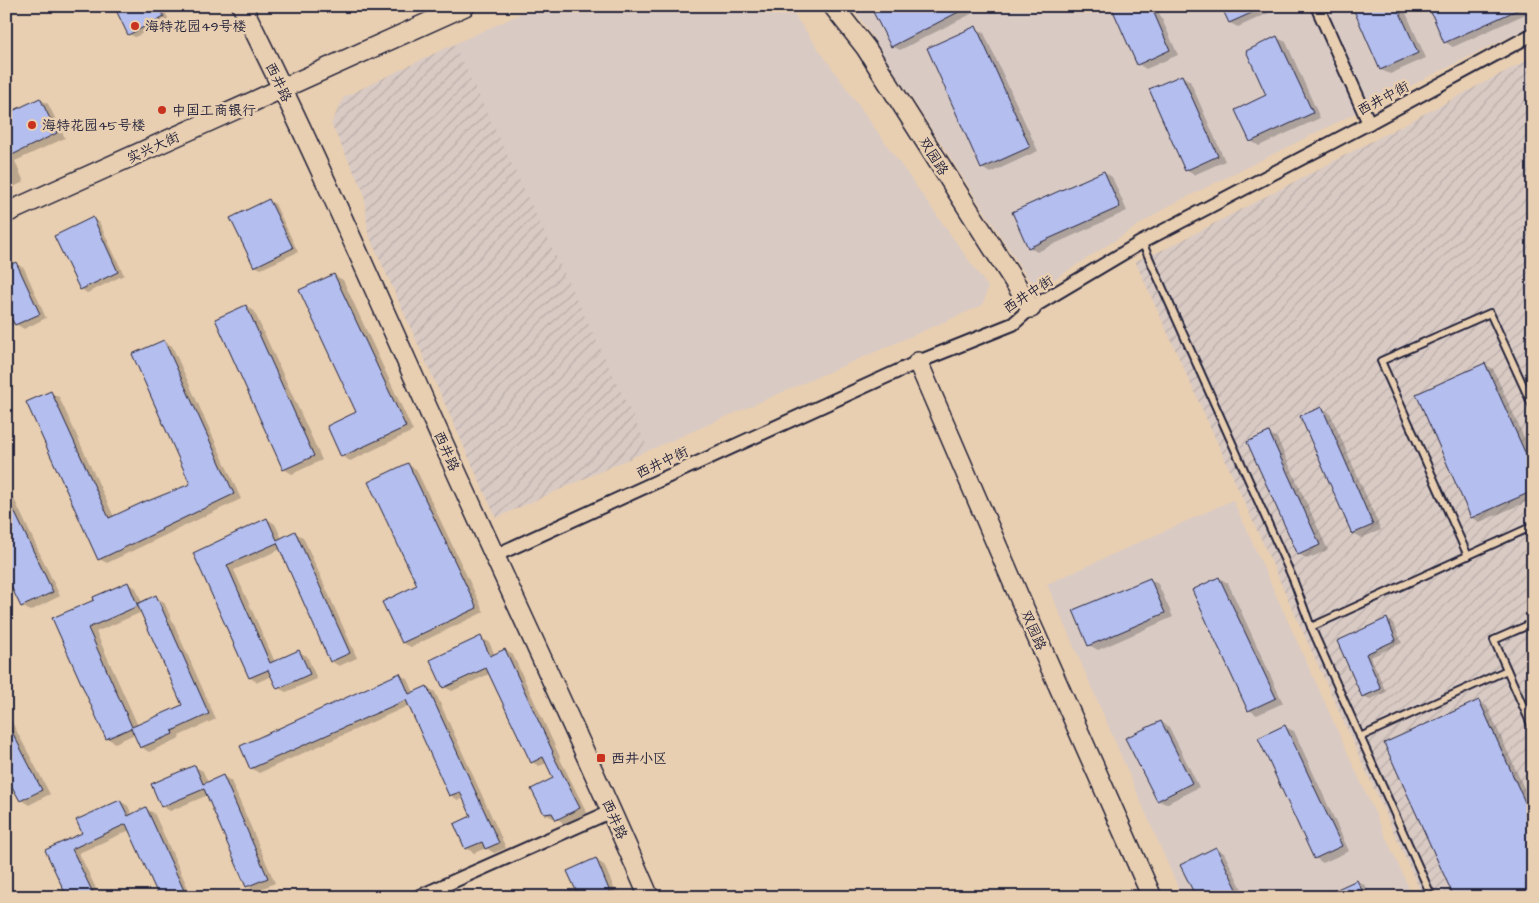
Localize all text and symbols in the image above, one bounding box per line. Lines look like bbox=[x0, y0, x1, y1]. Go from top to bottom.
place label: 海特花园49号楼 bbox=[145, 17, 247, 37]
marker: 海特花园49号楼 bbox=[129, 20, 141, 32]
street label: 西井路 bbox=[260, 59, 296, 106]
street label: 西井中街 bbox=[1354, 77, 1413, 121]
place label: 中国工商银行 bbox=[172, 101, 256, 121]
marker: 中国工商银行 bbox=[156, 104, 168, 116]
place label: 海特花园45号楼 bbox=[42, 116, 145, 136]
marker: 海特花园45号楼 bbox=[26, 119, 38, 131]
street label: 实兴大街 bbox=[124, 127, 183, 168]
street label: 双园路 bbox=[914, 133, 953, 180]
street label: 西井中街 bbox=[1000, 271, 1057, 318]
street label: 西井路 bbox=[428, 428, 464, 475]
street label: 西井中街 bbox=[633, 442, 692, 484]
street label: 双园路 bbox=[1015, 607, 1051, 654]
place label: 西井小区 bbox=[611, 749, 667, 769]
marker: 西井小区 bbox=[595, 752, 607, 764]
street label: 西井路 bbox=[596, 796, 632, 843]

